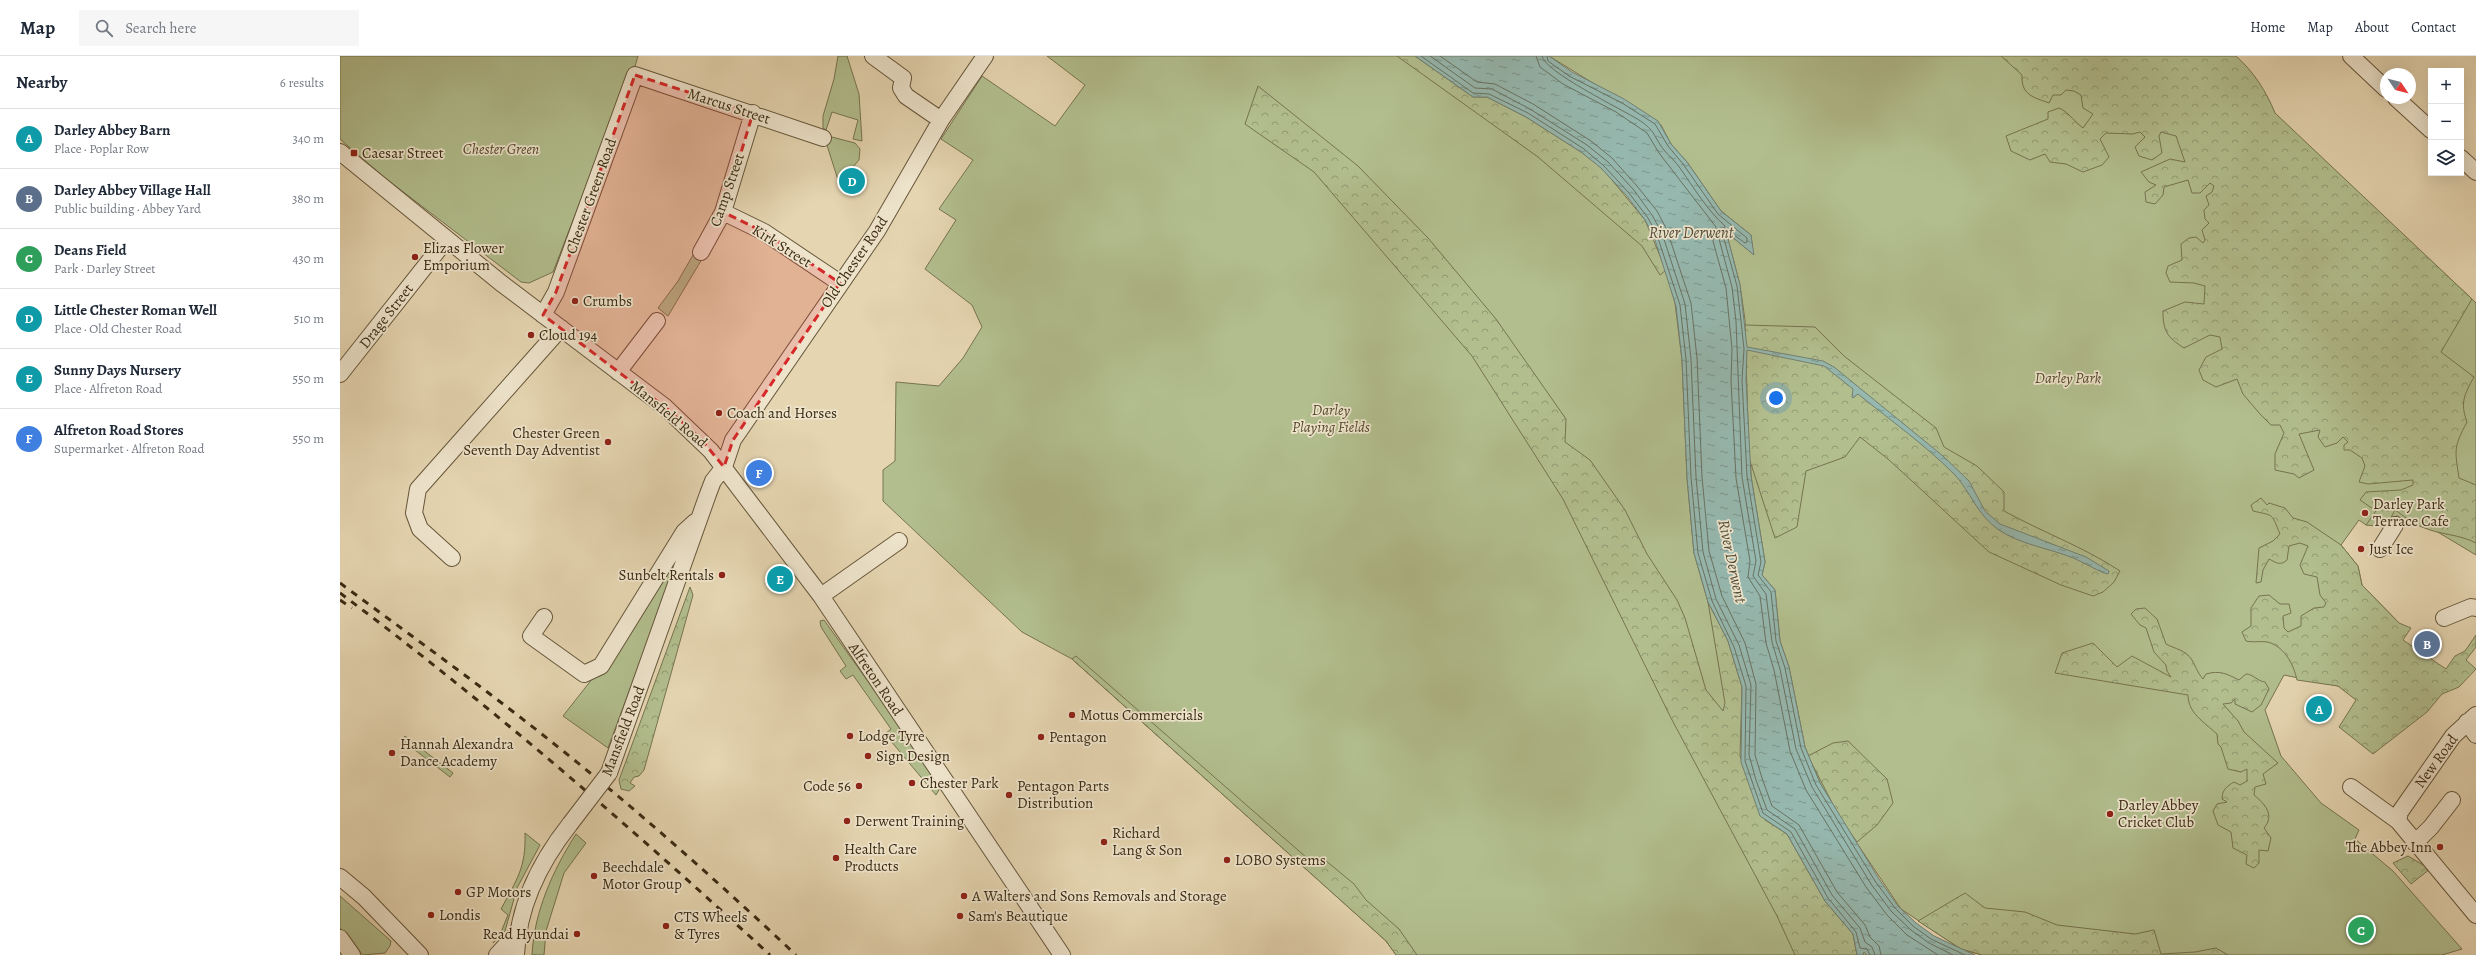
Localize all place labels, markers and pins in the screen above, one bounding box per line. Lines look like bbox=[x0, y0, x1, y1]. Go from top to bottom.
place label: Caesar Street bbox=[362, 143, 444, 163]
marker: Caesar Street bbox=[349, 148, 359, 158]
pin: D bbox=[839, 166, 865, 196]
place label: Elizas Flower Emporium bbox=[423, 238, 504, 275]
marker: Elizas Flower Emporium bbox=[410, 252, 420, 262]
place label: Crumbs bbox=[583, 291, 632, 311]
marker: Crumbs bbox=[570, 296, 580, 306]
place label: Cloud 194 bbox=[539, 325, 598, 345]
marker: Cloud 194 bbox=[526, 330, 536, 340]
place label: Coach and Horses bbox=[727, 403, 837, 423]
marker: Coach and Horses bbox=[714, 408, 724, 418]
place label: Chester Green Seventh Day Adventist bbox=[463, 423, 600, 460]
marker: Chester Green Seventh Day Adventist bbox=[603, 437, 613, 447]
pin: F bbox=[746, 458, 772, 488]
place label: Darley Park Terrace Cafe bbox=[2373, 494, 2449, 531]
marker: Darley Park Terrace Cafe bbox=[2360, 508, 2370, 518]
place label: Just Ice bbox=[2369, 539, 2414, 559]
marker: Just Ice bbox=[2356, 544, 2366, 554]
pin: E bbox=[767, 564, 793, 594]
place label: Sunbelt Rentals bbox=[619, 565, 714, 585]
marker: Sunbelt Rentals bbox=[717, 570, 727, 580]
pin: B bbox=[2414, 629, 2440, 659]
pin: A bbox=[2306, 694, 2332, 724]
place label: Motus Commercials bbox=[1080, 705, 1203, 725]
marker: Motus Commercials bbox=[1067, 710, 1077, 720]
place label: Lodge Tyre bbox=[858, 726, 925, 746]
place label: Pentagon bbox=[1049, 727, 1107, 747]
marker: Lodge Tyre bbox=[845, 731, 855, 741]
marker: Pentagon bbox=[1036, 732, 1046, 742]
place label: Hannah Alexandra Dance Academy bbox=[400, 734, 514, 771]
place label: Sign Design bbox=[876, 746, 950, 766]
marker: Hannah Alexandra Dance Academy bbox=[387, 748, 397, 758]
marker: Sign Design bbox=[863, 751, 873, 761]
place label: Chester Park bbox=[920, 773, 999, 793]
place label: Code 56 bbox=[803, 776, 851, 796]
place label: Pentagon Parts Distribution bbox=[1017, 776, 1109, 813]
marker: Chester Park bbox=[907, 778, 917, 788]
marker: Code 56 bbox=[854, 781, 864, 791]
marker: Pentagon Parts Distribution bbox=[1004, 790, 1014, 800]
place label: Darley Abbey Cricket Club bbox=[2118, 795, 2199, 832]
marker: Darley Abbey Cricket Club bbox=[2105, 809, 2115, 819]
place label: Derwent Training bbox=[855, 811, 965, 831]
marker: Derwent Training bbox=[842, 816, 852, 826]
place label: Richard Lang & Son bbox=[1112, 823, 1182, 860]
marker: Richard Lang & Son bbox=[1099, 837, 1109, 847]
place label: The Abbey Inn bbox=[2346, 837, 2432, 857]
place label: Health Care Products bbox=[844, 839, 917, 876]
marker: The Abbey Inn bbox=[2435, 842, 2445, 852]
place label: LOBO Systems bbox=[1235, 850, 1326, 870]
marker: Health Care Products bbox=[831, 853, 841, 863]
marker: LOBO Systems bbox=[1222, 855, 1232, 865]
place label: Beechdale Motor Group bbox=[602, 857, 682, 894]
marker: Beechdale Motor Group bbox=[589, 871, 599, 881]
place label: GP Motors bbox=[466, 882, 531, 902]
place label: A Walters and Sons Removals and Storage bbox=[971, 886, 1227, 906]
marker: GP Motors bbox=[453, 887, 463, 897]
marker: A Walters and Sons Removals and Storage bbox=[959, 891, 969, 901]
place label: Londis bbox=[439, 905, 481, 925]
place label: Sam's Beautique bbox=[968, 906, 1068, 926]
place label: CTS Wheels & Tyres bbox=[674, 907, 747, 944]
marker: Londis bbox=[426, 910, 436, 920]
marker: Sam's Beautique bbox=[955, 911, 965, 921]
pin: C bbox=[2348, 915, 2374, 945]
marker: CTS Wheels & Tyres bbox=[661, 921, 671, 931]
place label: Read Hyundai bbox=[482, 924, 569, 944]
marker: Read Hyundai bbox=[572, 929, 582, 939]

